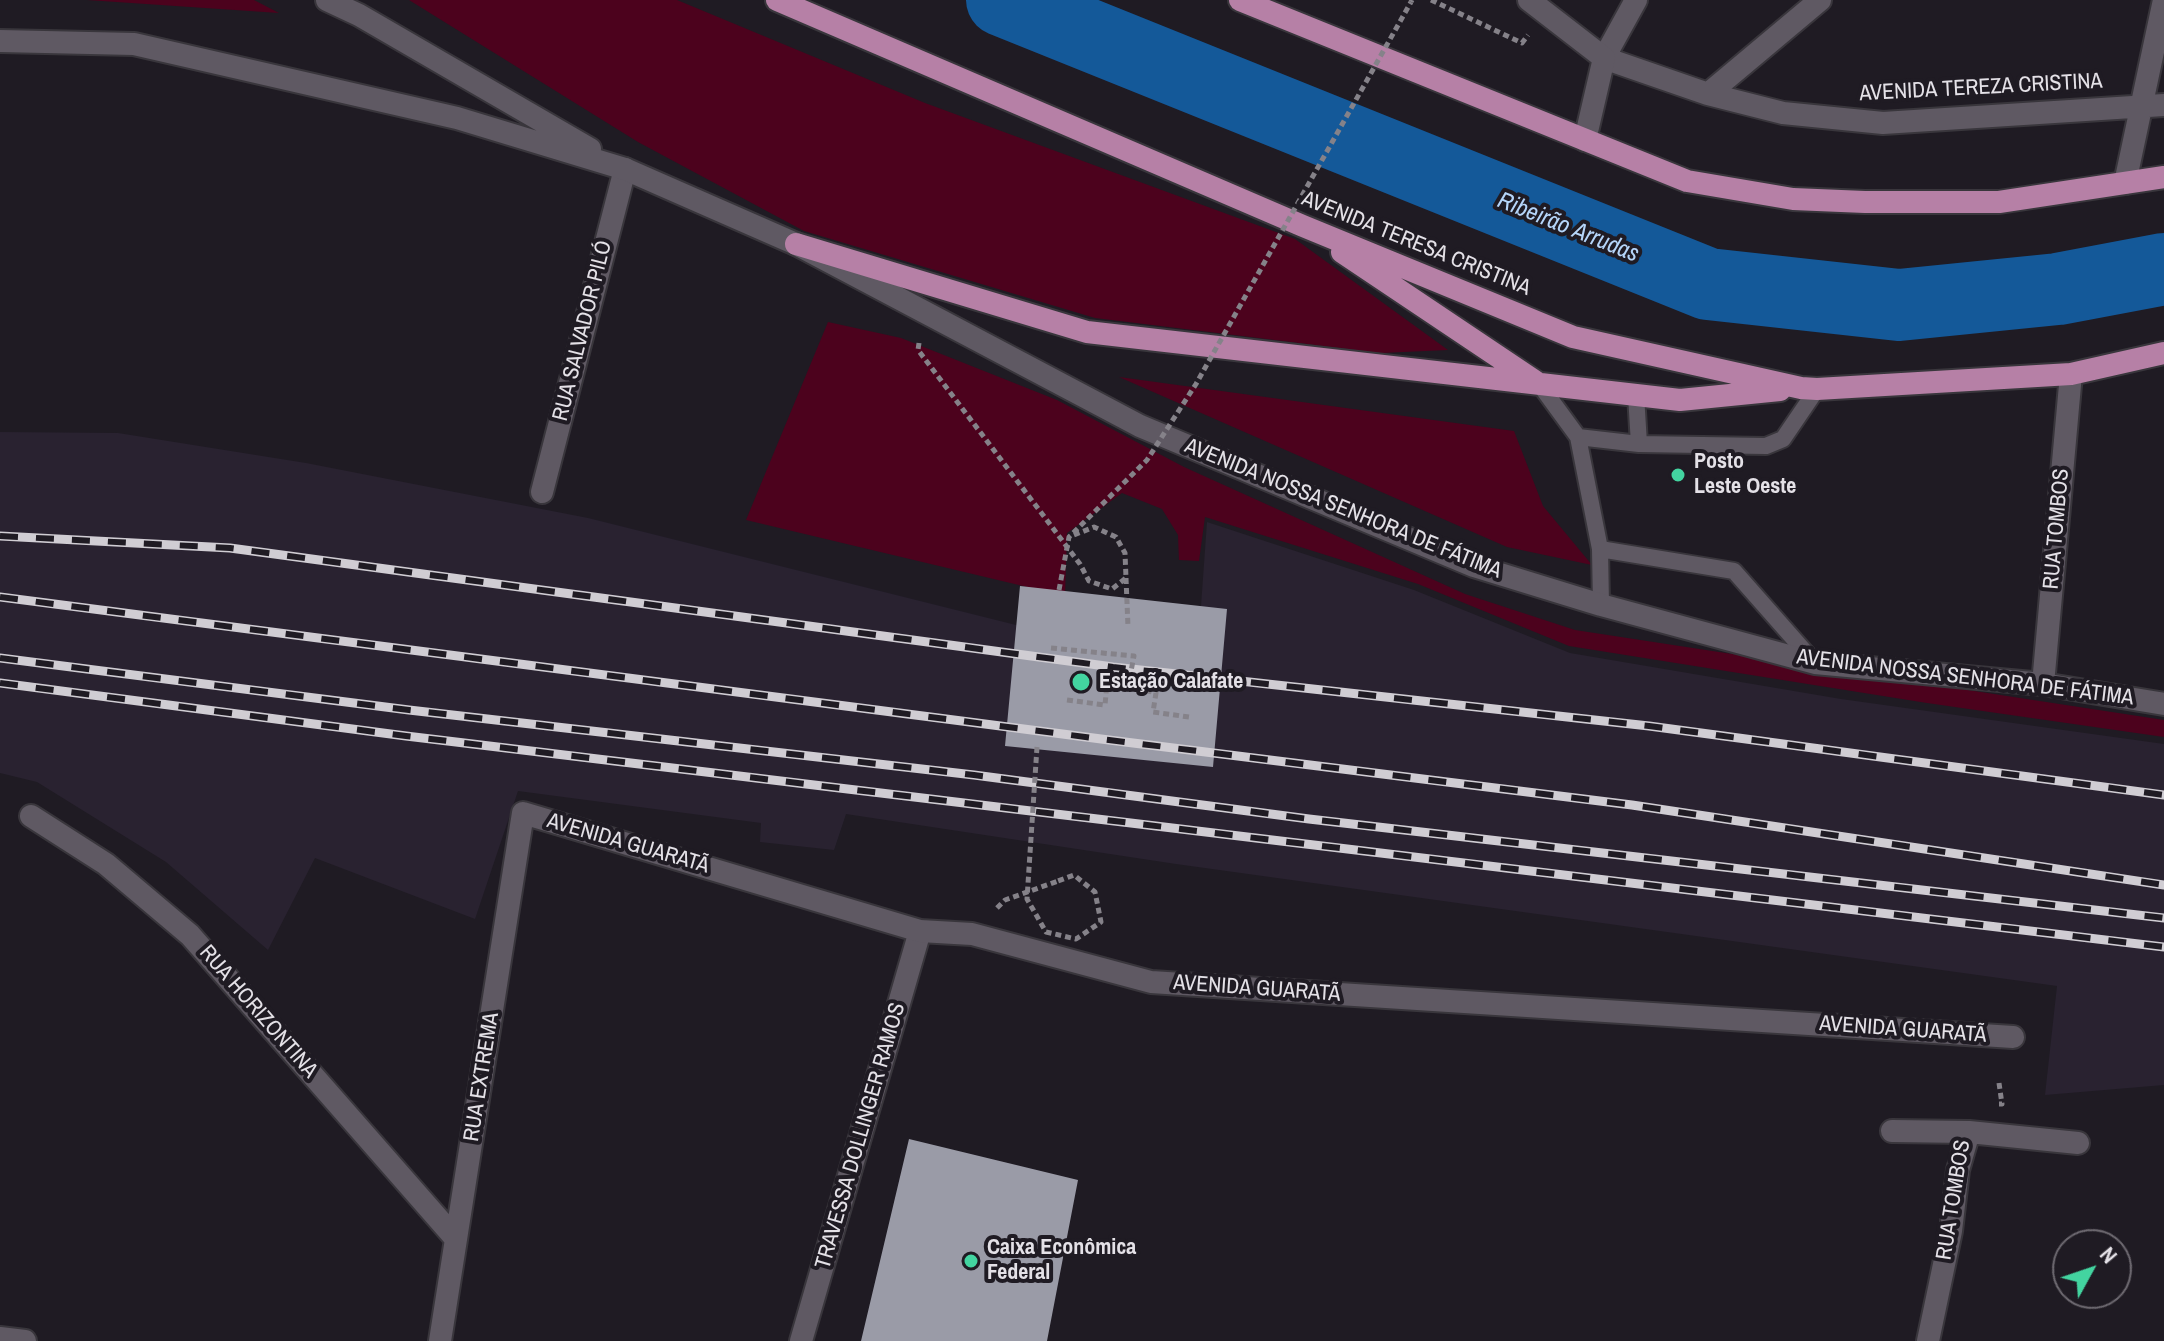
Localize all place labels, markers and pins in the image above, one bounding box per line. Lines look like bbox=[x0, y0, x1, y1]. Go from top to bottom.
place label: Posto Leste Oeste bbox=[1694, 449, 1796, 500]
marker: Posto Leste Oeste bbox=[1669, 466, 1687, 484]
place label: Estação Calafate bbox=[1099, 669, 1243, 695]
marker: Estação Calafate bbox=[1070, 671, 1092, 693]
place label: Caixa Econômica Federal bbox=[987, 1235, 1136, 1286]
marker: Caixa Econômica Federal bbox=[962, 1252, 980, 1270]

